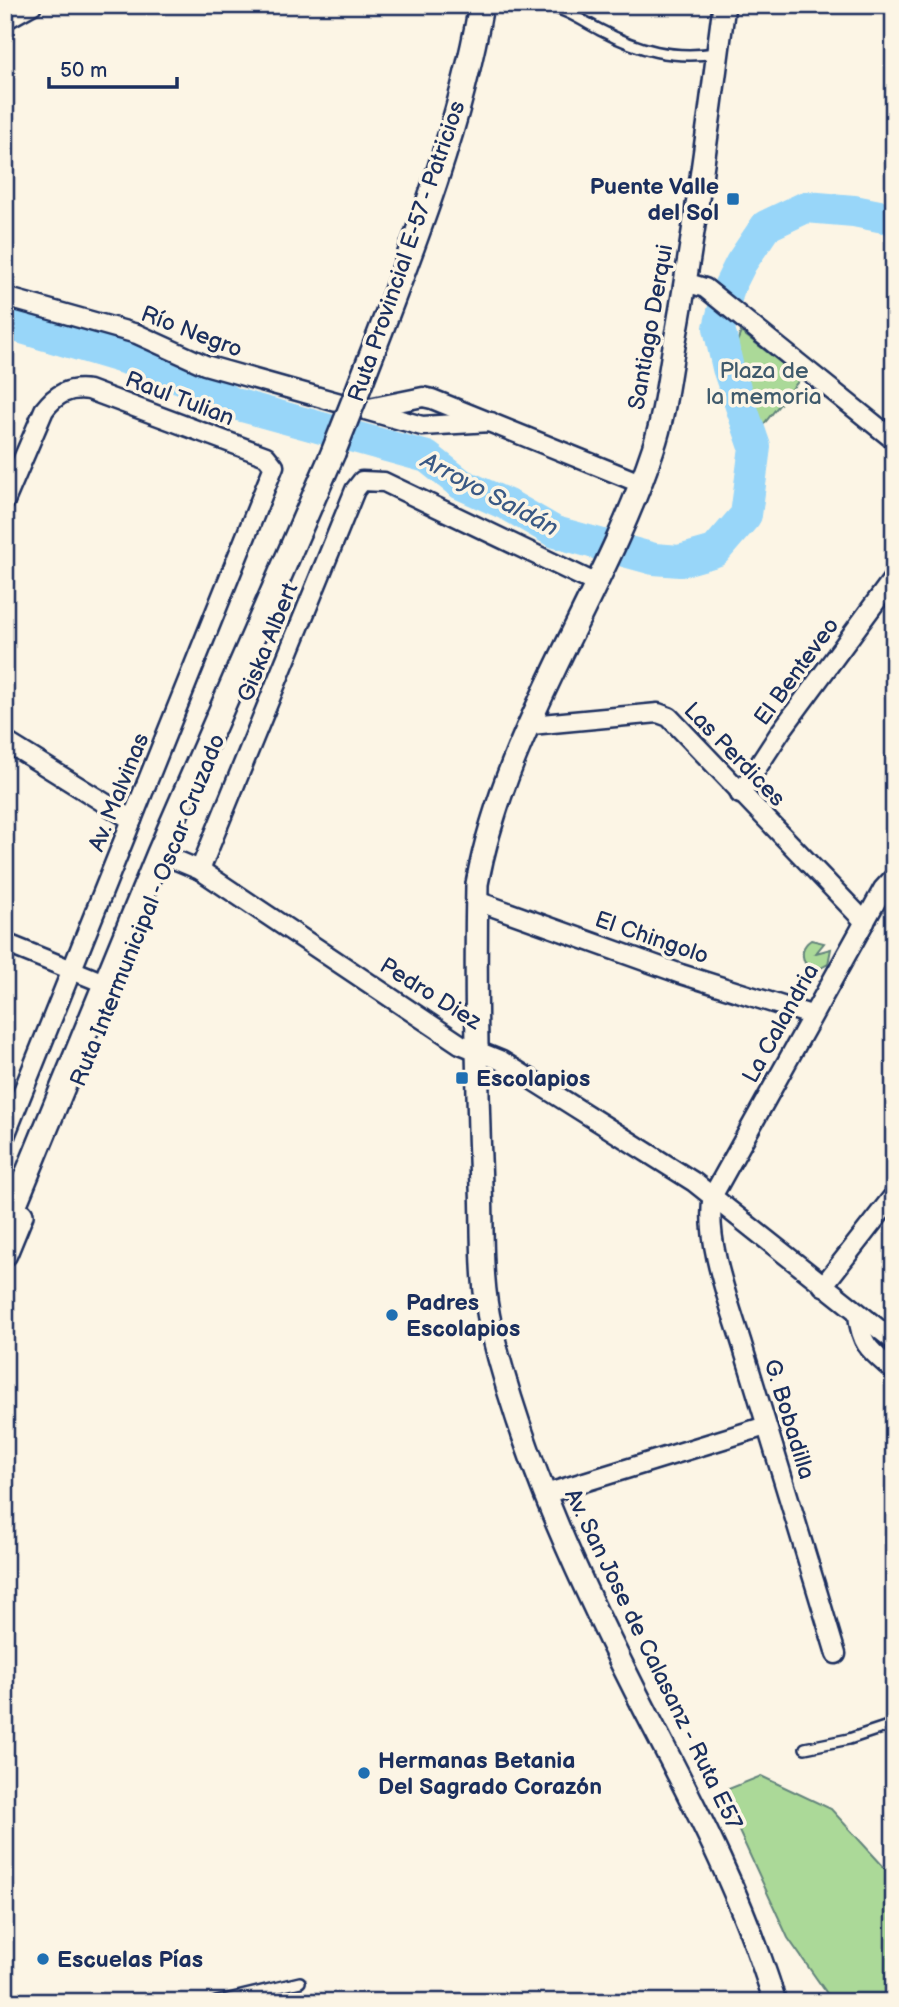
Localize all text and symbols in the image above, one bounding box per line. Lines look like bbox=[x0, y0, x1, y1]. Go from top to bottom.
scale bar bbox=[49, 46, 177, 90]
text: 50 m bbox=[60, 58, 107, 83]
street label: Ruta Provincial E-57 - Patricios bbox=[342, 97, 472, 405]
place label: Puente Valle del Sol bbox=[590, 173, 719, 227]
marker: Puente Valle del Sol bbox=[725, 191, 741, 207]
street label: Santiago Derqui bbox=[623, 242, 679, 412]
street label: Río Negro bbox=[137, 300, 246, 364]
park label: Plaza de la memoria bbox=[706, 357, 822, 411]
street label: Raul Tulian bbox=[121, 365, 238, 432]
water label: Arroyo Saldán bbox=[415, 446, 563, 543]
street label: Giska Albert bbox=[231, 579, 304, 706]
street label: El Benteveo bbox=[748, 612, 845, 731]
street label: Las Perdices bbox=[678, 697, 791, 813]
street label: Av. Malvinas bbox=[82, 729, 155, 856]
street label: Ruta Intermunicipal - Oscar Cruzado bbox=[64, 730, 232, 1091]
street label: El Chingolo bbox=[591, 905, 712, 970]
street label: Pedro Diez bbox=[375, 952, 487, 1037]
street label: La Calandria bbox=[737, 959, 825, 1088]
place label: Escolapios bbox=[476, 1065, 590, 1093]
marker: Escolapios bbox=[454, 1070, 470, 1086]
place label: Padres Escolapios bbox=[406, 1289, 520, 1343]
marker: Padres Escolapios bbox=[384, 1307, 400, 1323]
street label: G. Bobadilla bbox=[758, 1356, 821, 1483]
street label: Av. San Jose de Calasanz - Ruta E57 bbox=[558, 1484, 748, 1835]
place label: Hermanas Betania Del Sagrado Corazón bbox=[378, 1747, 602, 1801]
marker: Hermanas Betania Del Sagrado Corazón bbox=[356, 1765, 372, 1781]
place label: Escuelas Pías bbox=[57, 1946, 203, 1974]
marker: Escuelas Pías bbox=[35, 1951, 51, 1967]

